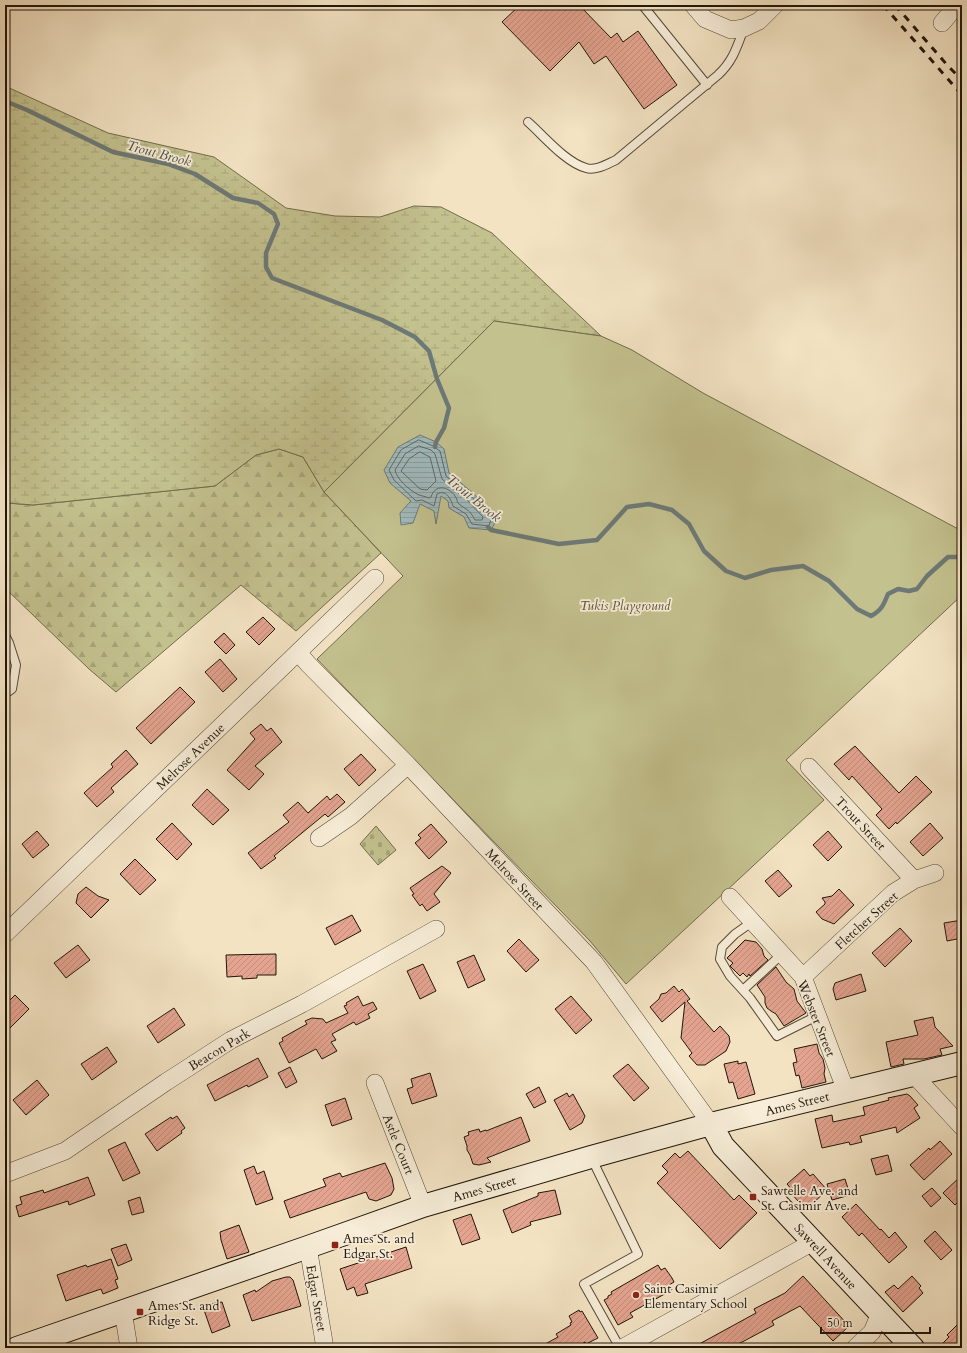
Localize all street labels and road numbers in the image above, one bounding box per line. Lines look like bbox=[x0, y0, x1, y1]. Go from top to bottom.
street label: Melrose Avenue bbox=[152, 719, 229, 794]
street label: Trout Street bbox=[831, 793, 890, 854]
street label: Melrose Street bbox=[481, 845, 548, 914]
street label: Fletcher Street bbox=[831, 888, 902, 954]
street label: Webster Street bbox=[792, 976, 840, 1059]
street label: Beacon Park bbox=[185, 1024, 254, 1075]
street label: Ames Street bbox=[763, 1087, 831, 1121]
street label: Astle Court bbox=[378, 1112, 418, 1177]
street label: Ames Street bbox=[450, 1171, 518, 1207]
street label: Sawtell Avenue bbox=[790, 1220, 861, 1294]
street label: Edgar Street bbox=[301, 1263, 331, 1333]

